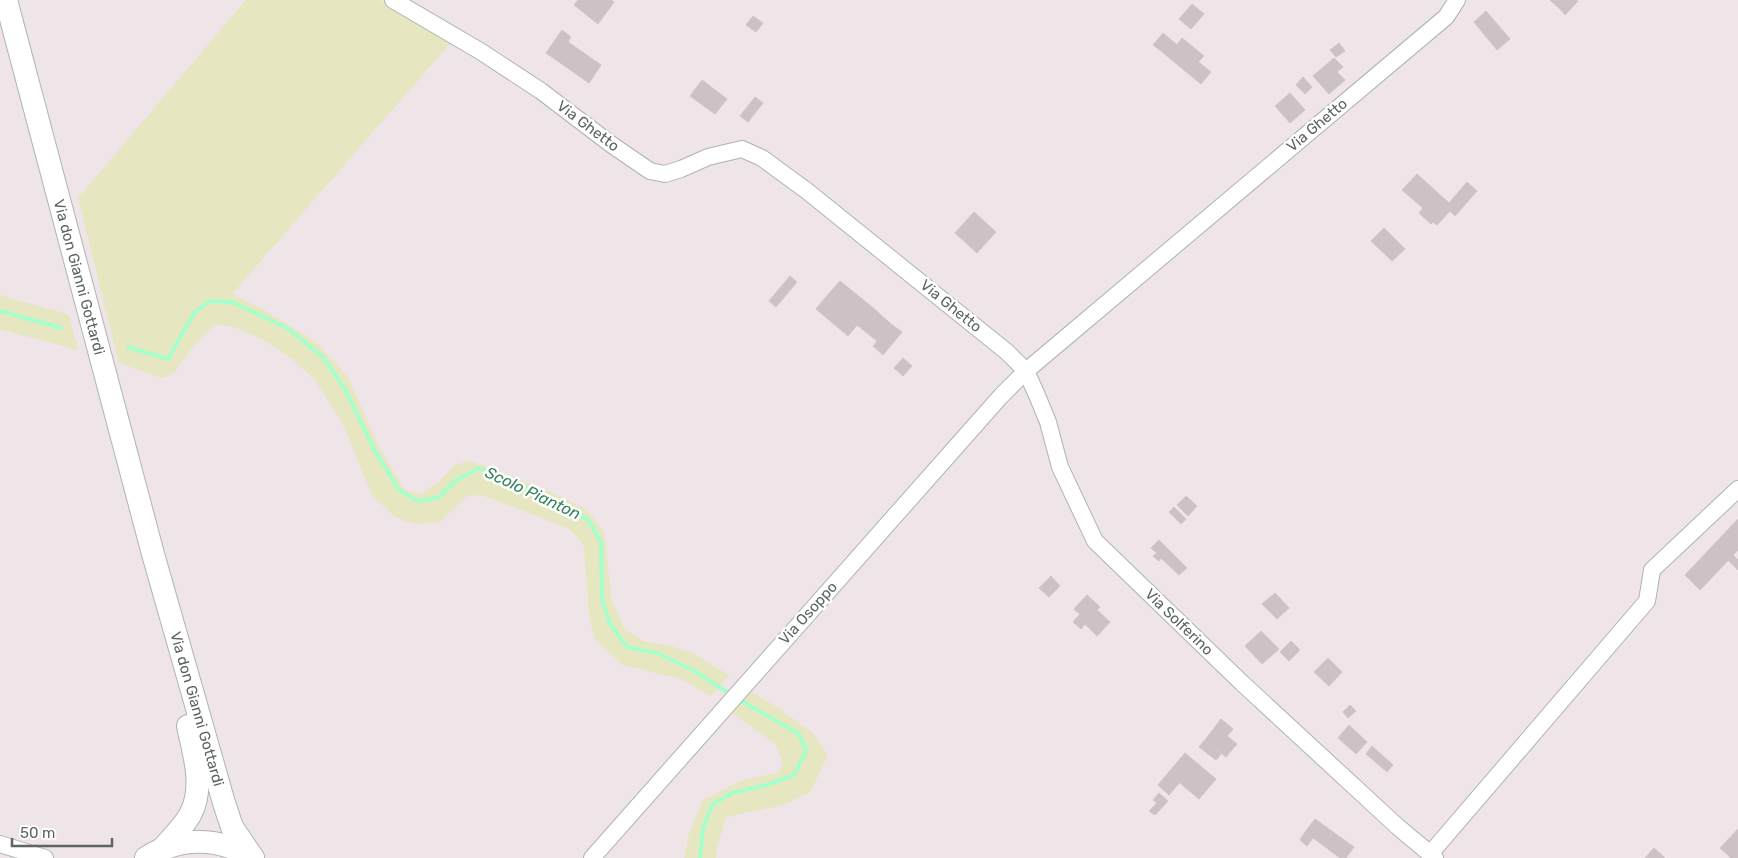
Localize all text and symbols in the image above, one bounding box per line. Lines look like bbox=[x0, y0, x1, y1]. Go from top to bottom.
street label: Via Ghetto bbox=[1283, 95, 1351, 155]
street label: Via Ghetto bbox=[553, 97, 623, 155]
street label: Via don Gianni Gottardi bbox=[50, 197, 108, 357]
street label: Via Ghetto bbox=[917, 276, 985, 336]
water label: Scolo Pianton bbox=[482, 463, 584, 523]
street label: Via Osoppo bbox=[775, 578, 841, 648]
street label: Via Solferino bbox=[1141, 585, 1217, 659]
street label: Via don Gianni Gottardi bbox=[166, 630, 228, 788]
scale bar bbox=[12, 816, 112, 848]
text: 50 m bbox=[20, 824, 55, 842]

